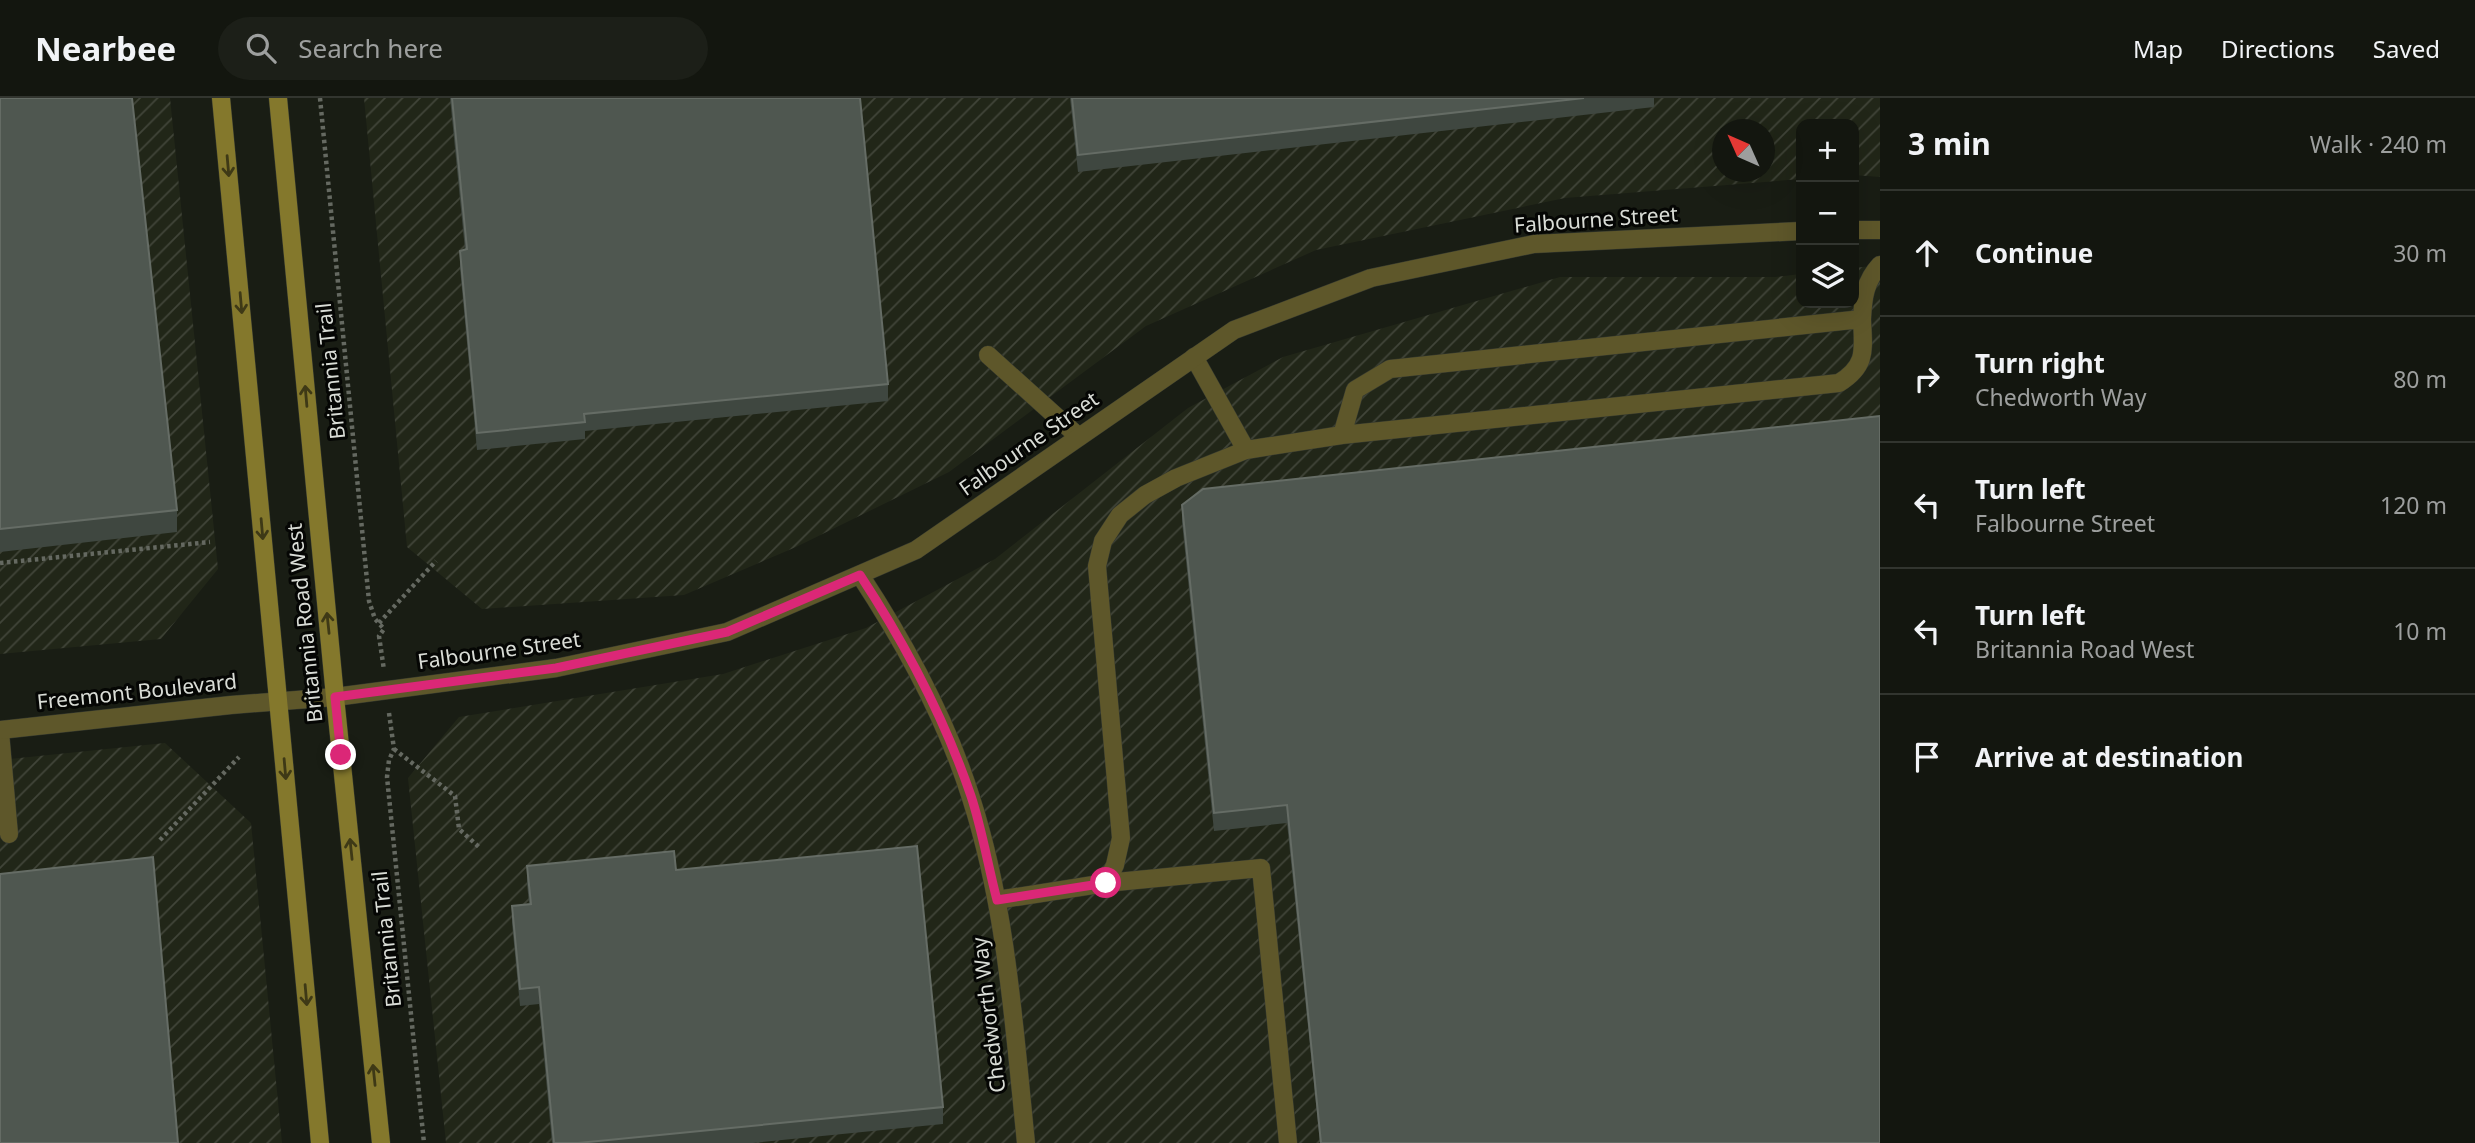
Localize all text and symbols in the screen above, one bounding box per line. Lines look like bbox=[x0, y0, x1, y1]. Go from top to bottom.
search box bbox=[218, 17, 708, 80]
text: Nearbee bbox=[35, 26, 176, 71]
icon: search bbox=[242, 29, 280, 67]
text: Search here bbox=[298, 30, 443, 66]
text: Map bbox=[2133, 32, 2183, 65]
text: Directions bbox=[2221, 32, 2335, 65]
text: Saved bbox=[2373, 32, 2440, 65]
north arrow bbox=[1712, 119, 1775, 182]
map controls bbox=[1796, 119, 1859, 308]
button: + bbox=[1796, 119, 1859, 182]
text: 3 min bbox=[1908, 123, 1991, 164]
text: Walk · 240 m bbox=[2310, 128, 2447, 160]
one-way arrow bbox=[221, 154, 234, 177]
button: − bbox=[1796, 182, 1859, 245]
street label: Falbourne Street bbox=[1513, 199, 1679, 239]
icon: ahead bbox=[1908, 234, 1946, 272]
text: Continue bbox=[1975, 235, 2093, 271]
text: 30 m bbox=[2393, 237, 2447, 269]
button: layers bbox=[1796, 245, 1859, 308]
one-way arrow bbox=[235, 291, 248, 314]
street label: Britannia Trail bbox=[309, 301, 351, 441]
text: Turn right bbox=[1975, 345, 2105, 381]
icon: right bbox=[1908, 360, 1946, 398]
text: 80 m bbox=[2393, 363, 2447, 395]
text: Chedworth Way bbox=[1975, 381, 2146, 413]
street label: Falbourne Street bbox=[953, 384, 1104, 502]
one-way arrow bbox=[299, 385, 312, 408]
text: Turn left bbox=[1975, 471, 2086, 507]
icon: left bbox=[1908, 486, 1946, 524]
text: 120 m bbox=[2380, 489, 2447, 521]
text: Falbourne Street bbox=[1975, 507, 2155, 539]
one-way arrow bbox=[256, 518, 269, 540]
street label: Britannia Road West bbox=[280, 522, 328, 724]
text: Turn left bbox=[1975, 597, 2086, 633]
one-way arrow bbox=[321, 612, 334, 634]
icon: left bbox=[1908, 612, 1946, 650]
text: 10 m bbox=[2393, 615, 2447, 647]
street label: Falbourne Street bbox=[416, 625, 583, 675]
text: Britannia Road West bbox=[1975, 633, 2194, 665]
street label: Freemont Boulevard bbox=[35, 667, 238, 715]
icon: arrive bbox=[1908, 738, 1946, 776]
route end bbox=[325, 739, 356, 770]
text: Arrive at destination bbox=[1975, 739, 2244, 775]
one-way arrow bbox=[279, 757, 292, 780]
one-way arrow bbox=[344, 838, 357, 861]
route start bbox=[1090, 867, 1121, 898]
street label: Britannia Trail bbox=[365, 869, 407, 1009]
street label: Chedworth Way bbox=[965, 935, 1011, 1095]
one-way arrow bbox=[300, 984, 313, 1006]
one-way arrow bbox=[368, 1064, 381, 1087]

